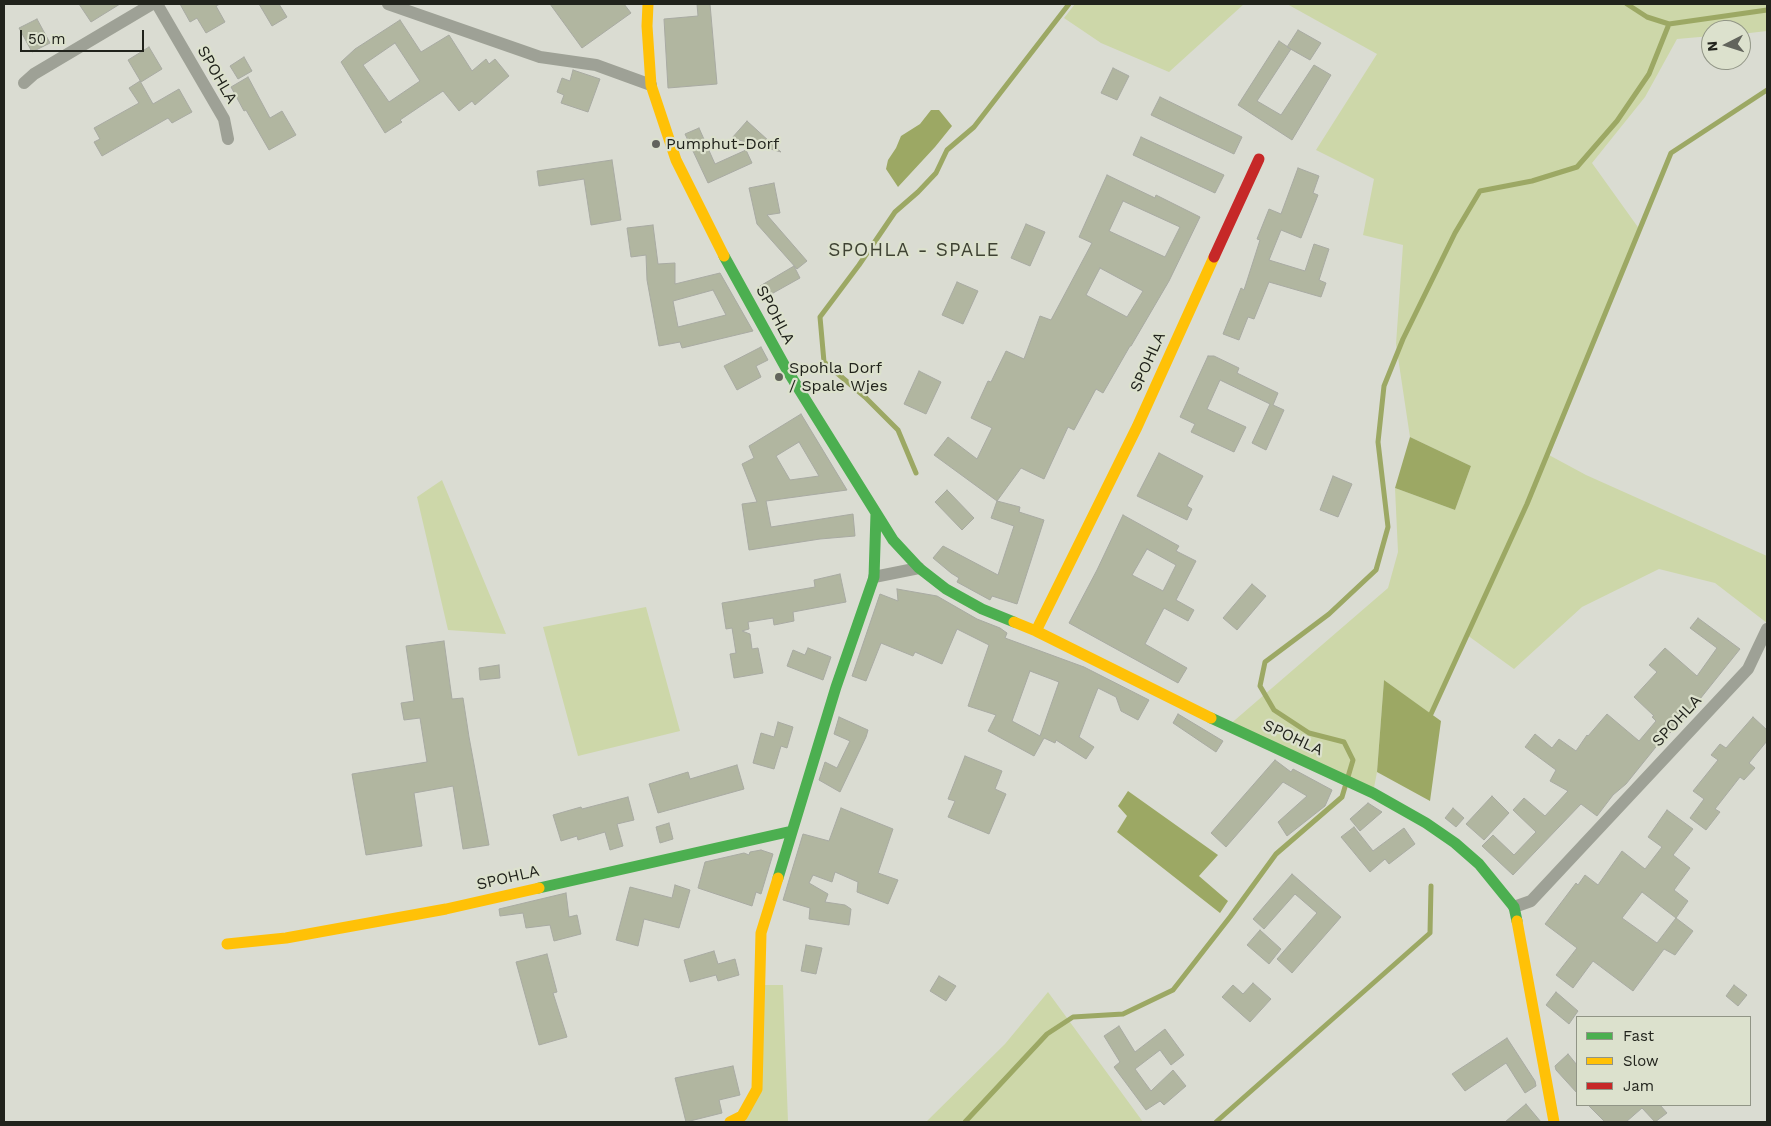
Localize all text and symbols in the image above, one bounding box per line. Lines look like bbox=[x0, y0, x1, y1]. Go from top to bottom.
scale bar bbox=[22, 20, 146, 52]
north arrow bbox=[1701, 20, 1751, 70]
text: 50 m bbox=[28, 30, 65, 48]
text: N bbox=[1704, 40, 1720, 52]
street label: SPOHLA bbox=[193, 43, 241, 107]
place label: Pumphut-Dorf bbox=[666, 134, 779, 154]
marker: Pumphut-Dorf bbox=[650, 138, 662, 150]
district label: SPOHLA - SPALE bbox=[827, 239, 1001, 261]
street label: SPOHLA bbox=[752, 282, 798, 348]
street label: SPOHLA bbox=[1126, 329, 1170, 395]
place label: Spohla Dorf / Spale Wjes bbox=[789, 358, 888, 396]
marker: Spohla Dorf / Spale Wjes bbox=[773, 371, 785, 383]
street label: SPOHLA bbox=[1648, 691, 1706, 751]
street label: SPOHLA bbox=[1260, 716, 1326, 760]
street label: SPOHLA bbox=[475, 861, 541, 895]
legend bbox=[1576, 1016, 1751, 1106]
text: Fast bbox=[1623, 1027, 1654, 1045]
text: Slow bbox=[1623, 1052, 1659, 1070]
text: Jam bbox=[1623, 1077, 1654, 1095]

